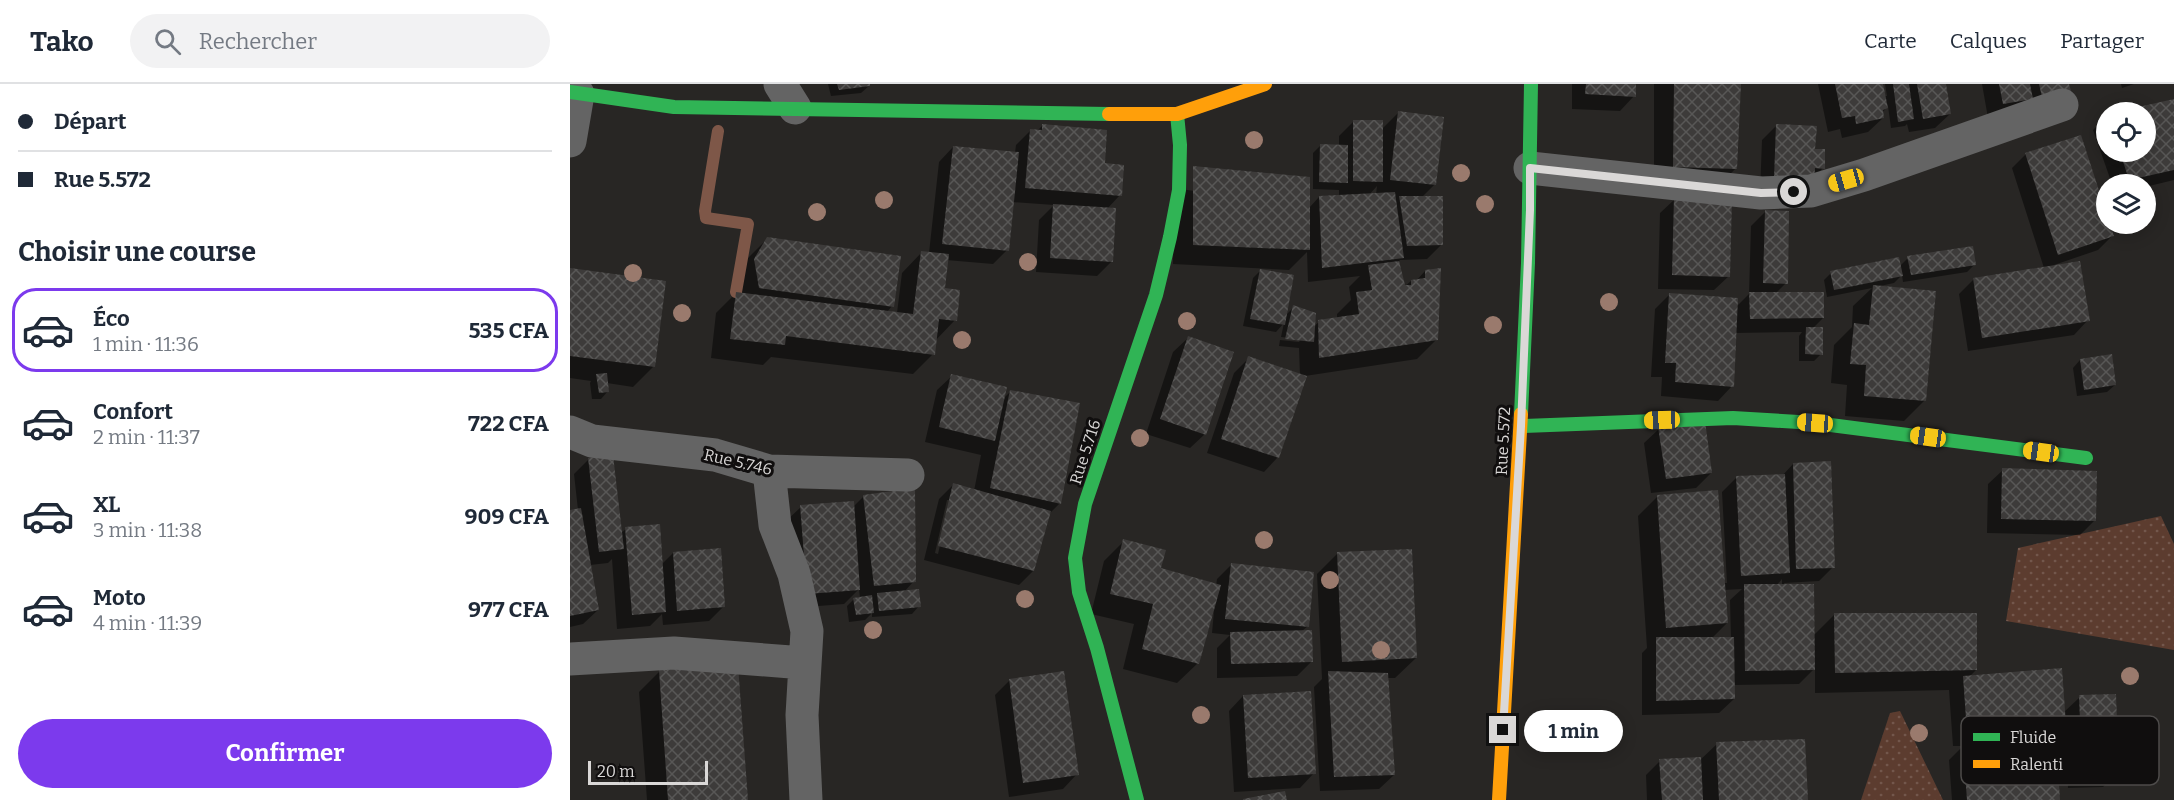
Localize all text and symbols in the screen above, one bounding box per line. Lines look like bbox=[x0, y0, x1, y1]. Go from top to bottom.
search box bbox=[130, 14, 550, 68]
text: Tako bbox=[30, 25, 94, 58]
icon: search bbox=[151, 25, 184, 58]
text: Rechercher bbox=[199, 28, 317, 55]
text: Carte bbox=[1864, 28, 1917, 54]
text: Calques bbox=[1950, 28, 2027, 54]
text: Partager bbox=[2060, 28, 2144, 54]
map controls bbox=[2096, 102, 2156, 234]
button: locate bbox=[2096, 102, 2156, 162]
text: Départ bbox=[54, 108, 126, 135]
text: Rue 5.572 bbox=[54, 166, 151, 193]
car bbox=[1826, 166, 1866, 194]
button: layers bbox=[2096, 174, 2156, 234]
route start bbox=[1780, 178, 1807, 205]
text: Choisir une course bbox=[18, 236, 256, 268]
icon: car bbox=[21, 303, 75, 357]
text: Éco bbox=[93, 305, 130, 332]
text: 535 CFA bbox=[468, 317, 549, 344]
text: 1 min · 11:36 bbox=[93, 332, 199, 356]
icon: car bbox=[21, 396, 75, 450]
text: Confort bbox=[93, 398, 173, 425]
street label: Rue 5.572 bbox=[1492, 406, 1514, 476]
text: 722 CFA bbox=[468, 410, 549, 437]
car bbox=[1644, 410, 1680, 430]
car bbox=[1796, 413, 1834, 433]
street label: Rue 5.716 bbox=[1066, 417, 1104, 487]
text: 2 min · 11:37 bbox=[93, 425, 200, 449]
car bbox=[1909, 426, 1947, 448]
car bbox=[2022, 441, 2060, 463]
street label: Rue 5.746 bbox=[702, 445, 774, 479]
icon: car bbox=[21, 489, 75, 543]
text: XL bbox=[93, 491, 120, 518]
text: 909 CFA bbox=[465, 503, 549, 530]
text: 3 min · 11:38 bbox=[93, 518, 202, 542]
icon: car bbox=[21, 582, 75, 636]
text: Moto bbox=[93, 584, 146, 611]
text: 977 CFA bbox=[468, 596, 549, 623]
text: 4 min · 11:39 bbox=[93, 611, 202, 635]
callout: 1 min bbox=[1524, 709, 1623, 751]
route end bbox=[1489, 716, 1516, 743]
legend bbox=[1961, 716, 2159, 785]
button: Confirmer bbox=[18, 719, 552, 788]
text: 1 min bbox=[1548, 719, 1599, 743]
text: Fluide bbox=[2010, 728, 2056, 747]
text: Ralenti bbox=[2010, 755, 2063, 774]
scale bar bbox=[588, 758, 708, 786]
text: 20 m bbox=[597, 762, 634, 781]

